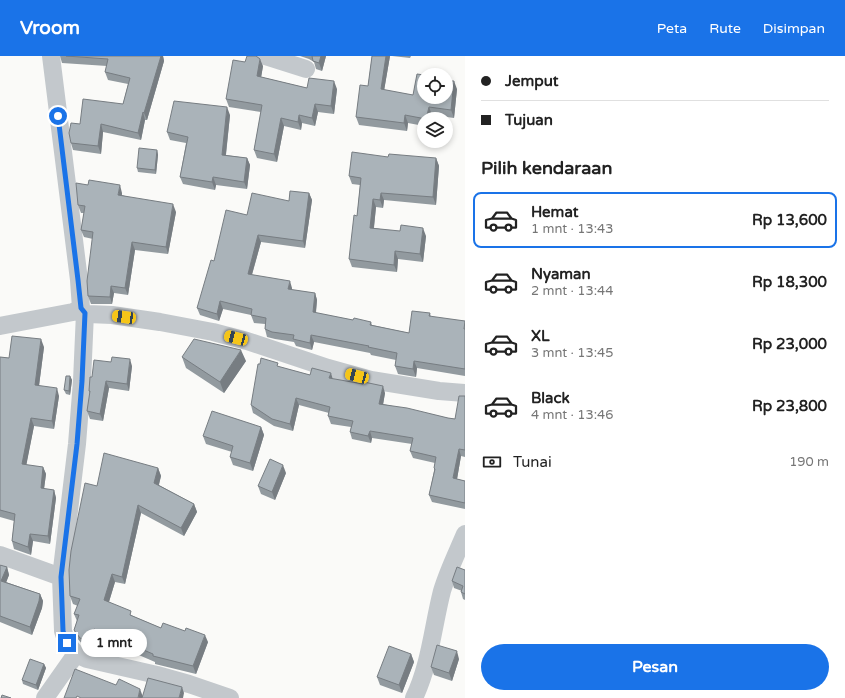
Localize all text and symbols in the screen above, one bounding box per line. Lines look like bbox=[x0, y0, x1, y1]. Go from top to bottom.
text: Vroom bbox=[20, 17, 80, 39]
text: Peta bbox=[657, 20, 687, 37]
text: Rute bbox=[709, 20, 741, 37]
text: Disimpan bbox=[763, 20, 825, 37]
map controls bbox=[417, 68, 453, 148]
button: locate bbox=[417, 68, 453, 104]
text: Jemput bbox=[505, 72, 559, 90]
route start bbox=[49, 107, 67, 125]
text: Tujuan bbox=[505, 111, 553, 129]
button: layers bbox=[417, 112, 453, 148]
text: Pilih kendaraan bbox=[481, 157, 612, 179]
icon: car bbox=[483, 202, 519, 238]
text: Hemat bbox=[531, 203, 578, 221]
text: Rp 13,600 bbox=[752, 211, 827, 229]
text: 1 mnt · 13:43 bbox=[531, 221, 613, 237]
icon: car bbox=[483, 264, 519, 300]
text: Nyaman bbox=[531, 265, 591, 283]
text: Rp 18,300 bbox=[752, 273, 827, 291]
text: 2 mnt · 13:44 bbox=[531, 283, 613, 299]
car bbox=[111, 309, 137, 325]
icon: car bbox=[483, 326, 519, 362]
text: XL bbox=[531, 327, 550, 345]
car bbox=[223, 329, 249, 347]
text: Rp 23,000 bbox=[752, 335, 827, 353]
text: 3 mnt · 13:45 bbox=[531, 345, 613, 361]
car bbox=[344, 367, 370, 385]
icon: car bbox=[483, 388, 519, 424]
text: Black bbox=[531, 389, 570, 407]
text: Rp 23,800 bbox=[752, 397, 827, 415]
text: 4 mnt · 13:46 bbox=[531, 407, 613, 423]
icon: cash bbox=[481, 451, 503, 473]
text: Tunai bbox=[513, 453, 552, 471]
text: 190 m bbox=[789, 454, 829, 470]
callout: 1 mnt bbox=[81, 629, 147, 657]
route end bbox=[58, 634, 76, 652]
text: 1 mnt bbox=[96, 635, 132, 651]
button: Pesan bbox=[481, 644, 829, 690]

